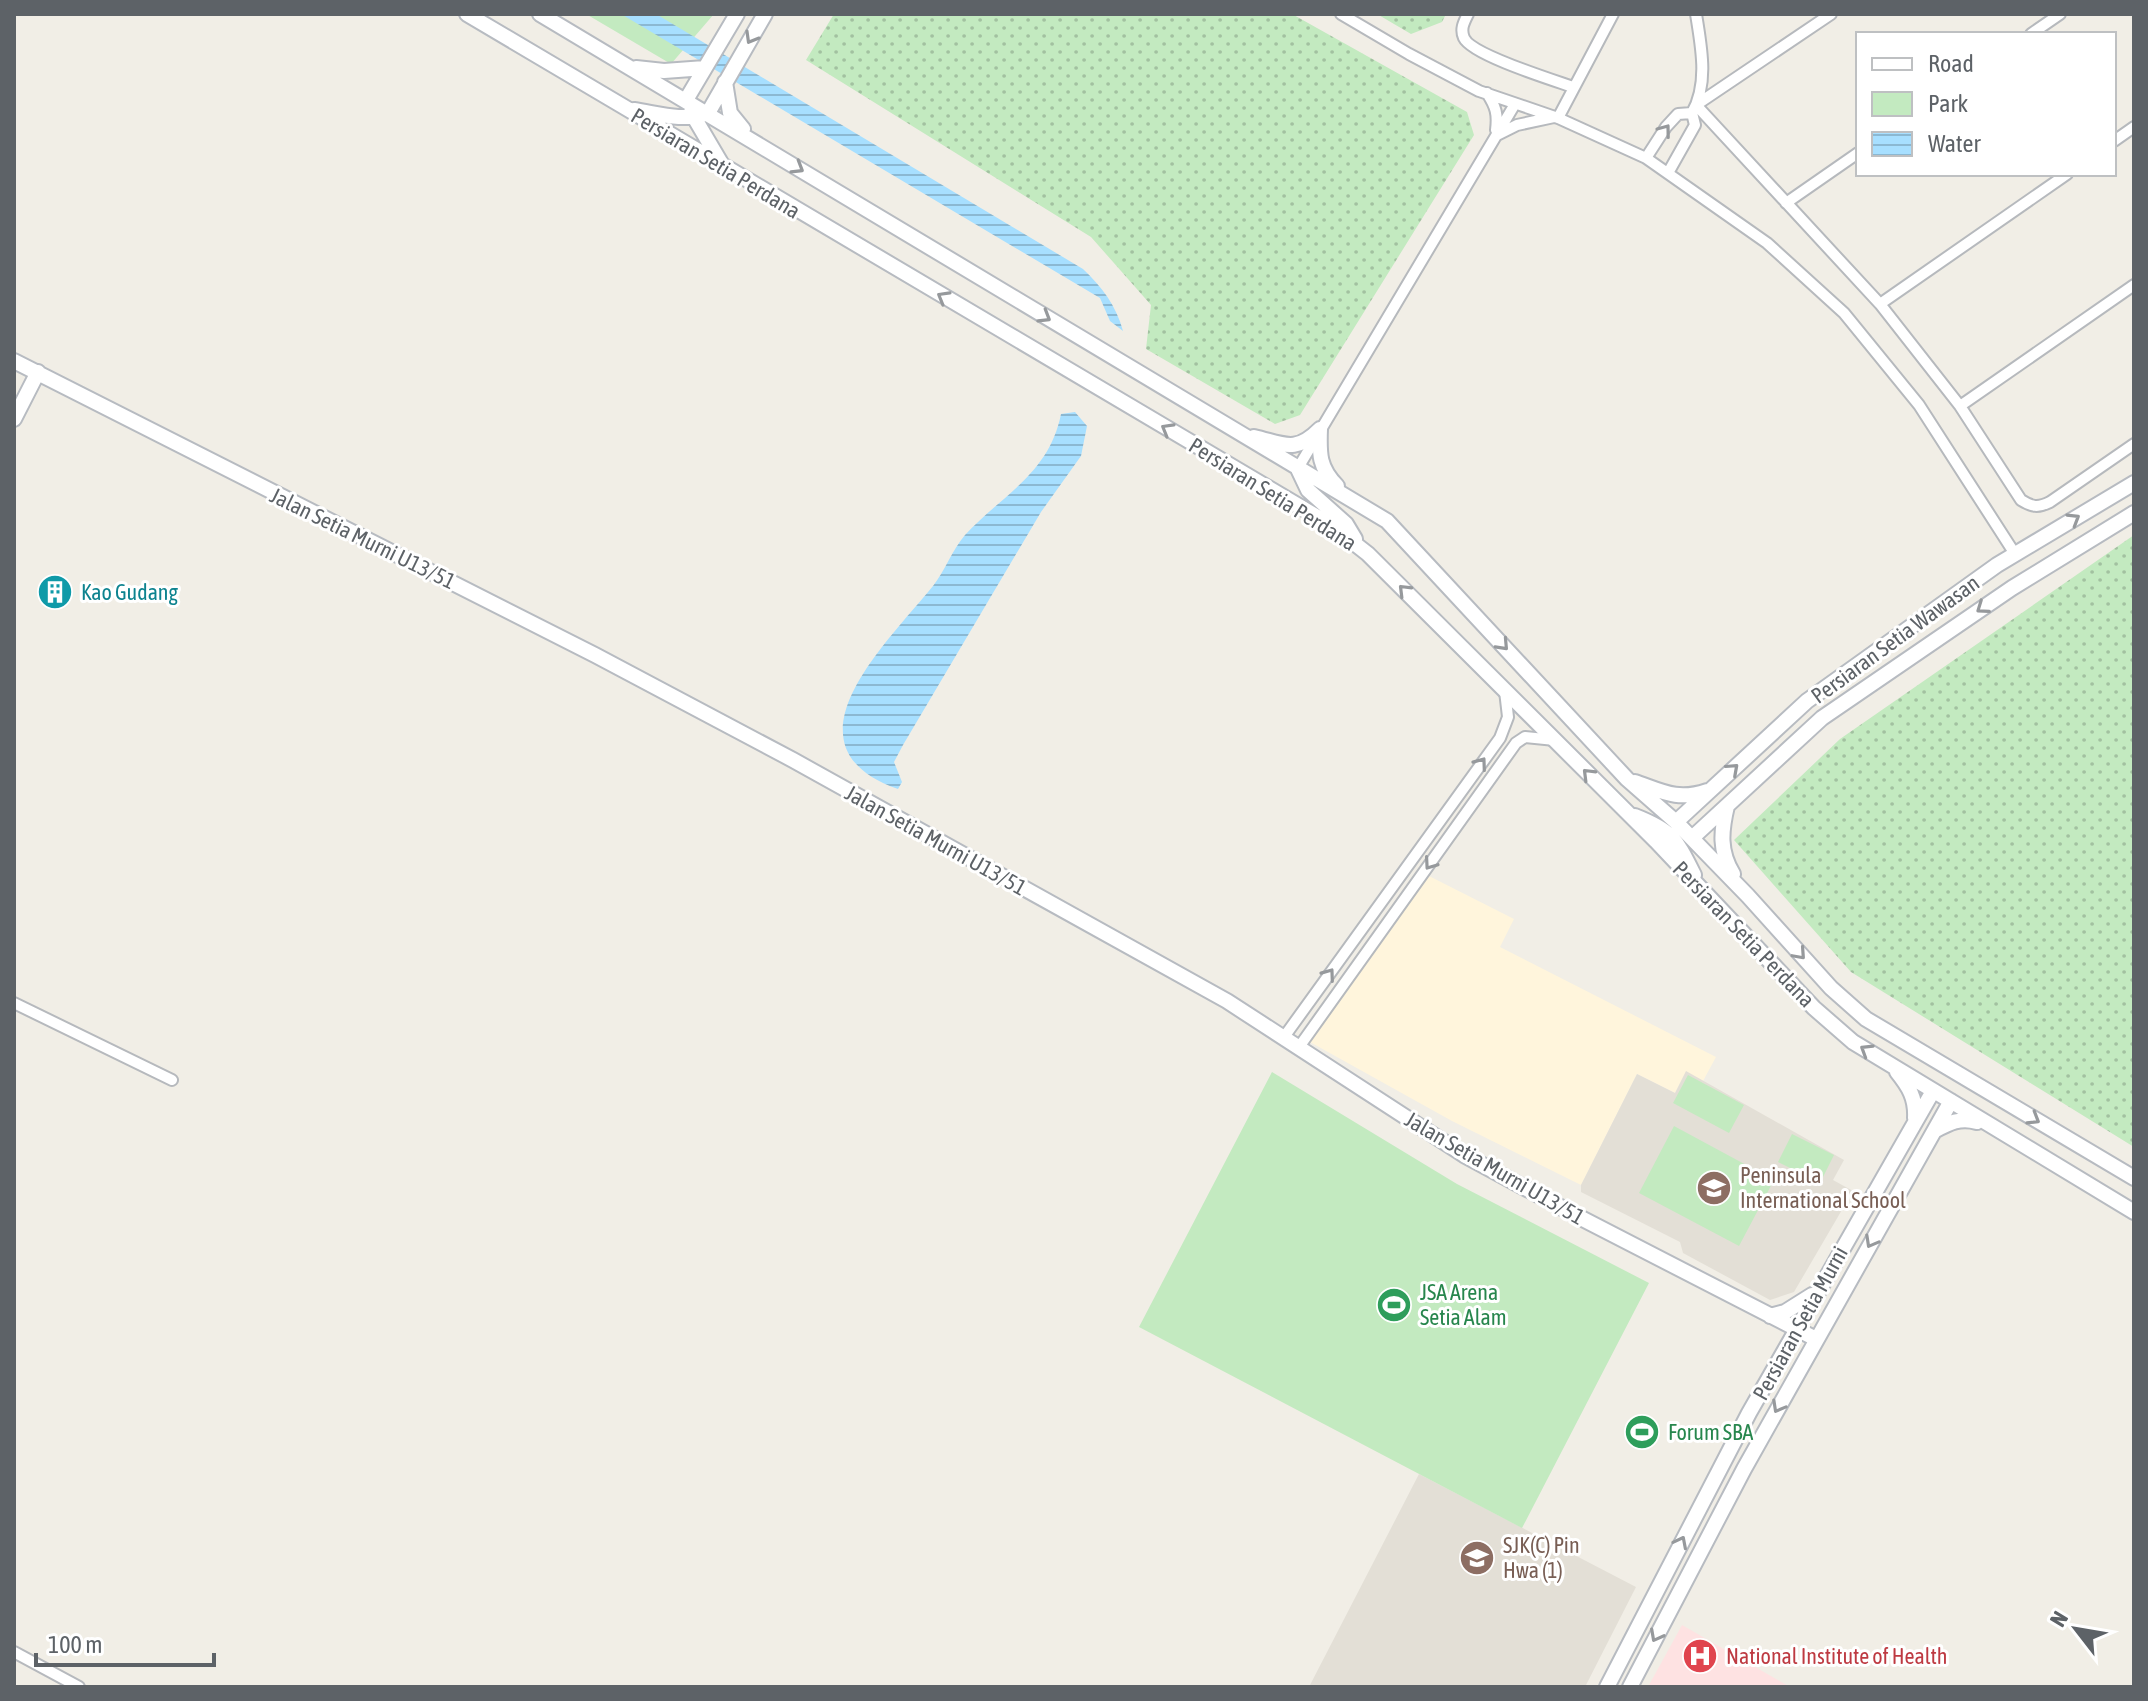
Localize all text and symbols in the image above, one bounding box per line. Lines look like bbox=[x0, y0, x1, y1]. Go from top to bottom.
one-way arrow bbox=[745, 29, 761, 44]
legend bbox=[1856, 32, 2116, 176]
text: Road bbox=[1928, 50, 1974, 77]
text: Park bbox=[1928, 90, 1969, 117]
street label: Persiaran Setia Perdana bbox=[627, 102, 805, 224]
one-way arrow bbox=[1656, 124, 1670, 139]
text: Water bbox=[1928, 130, 1981, 157]
one-way arrow bbox=[789, 158, 804, 174]
one-way arrow bbox=[937, 291, 952, 307]
one-way arrow bbox=[1036, 307, 1051, 322]
one-way arrow bbox=[1161, 423, 1176, 439]
street label: Persiaran Setia Perdana bbox=[1184, 432, 1362, 556]
street label: Jalan Setia Murni U13/51 bbox=[266, 482, 460, 594]
one-way arrow bbox=[2065, 513, 2080, 528]
street label: Persiaran Setia Wawasan bbox=[1806, 569, 1984, 709]
building icon: Kao Gudang bbox=[36, 573, 74, 611]
place label: Kao Gudang bbox=[81, 579, 179, 605]
one-way arrow bbox=[1399, 585, 1413, 599]
one-way arrow bbox=[1977, 598, 1991, 613]
one-way arrow bbox=[1493, 636, 1508, 650]
one-way arrow bbox=[1472, 757, 1486, 772]
one-way arrow bbox=[1724, 763, 1738, 778]
one-way arrow bbox=[1583, 768, 1597, 783]
street label: Jalan Setia Murni U13/51 bbox=[841, 779, 1031, 901]
one-way arrow bbox=[1425, 856, 1439, 870]
street label: Persiaran Setia Perdana bbox=[1668, 856, 1820, 1012]
one-way arrow bbox=[1790, 944, 1804, 959]
one-way arrow bbox=[1319, 968, 1334, 982]
one-way arrow bbox=[1860, 1044, 1875, 1059]
street label: Jalan Setia Murni U13/51 bbox=[1400, 1106, 1590, 1230]
one-way arrow bbox=[2025, 1109, 2040, 1124]
place label: Peninsula International School bbox=[1740, 1162, 1906, 1213]
school or university icon: Peninsula International School bbox=[1695, 1169, 1733, 1207]
one-way arrow bbox=[1865, 1234, 1880, 1248]
street label: Persiaran Setia Murni bbox=[1747, 1242, 1853, 1404]
place label: JSA Arena Setia Alam bbox=[1420, 1279, 1507, 1330]
sports icon: JSA Arena Setia Alam bbox=[1375, 1286, 1413, 1324]
one-way arrow bbox=[1773, 1399, 1788, 1413]
sports icon: Forum SBA bbox=[1623, 1413, 1661, 1451]
place label: Forum SBA bbox=[1668, 1419, 1753, 1445]
place label: SJK(C) Pin Hwa (1) bbox=[1503, 1532, 1580, 1583]
one-way arrow bbox=[1671, 1536, 1686, 1551]
school or university icon: SJK(C) Pin Hwa (1) bbox=[1458, 1539, 1496, 1577]
north arrow bbox=[2036, 1589, 2116, 1669]
text: N bbox=[2044, 1606, 2073, 1631]
scale bar bbox=[36, 1617, 214, 1667]
one-way arrow bbox=[1651, 1628, 1666, 1643]
text: 100 m bbox=[48, 1631, 102, 1658]
hospital icon: National Institute of Health bbox=[1681, 1637, 1719, 1675]
place label: National Institute of Health bbox=[1726, 1643, 1947, 1669]

